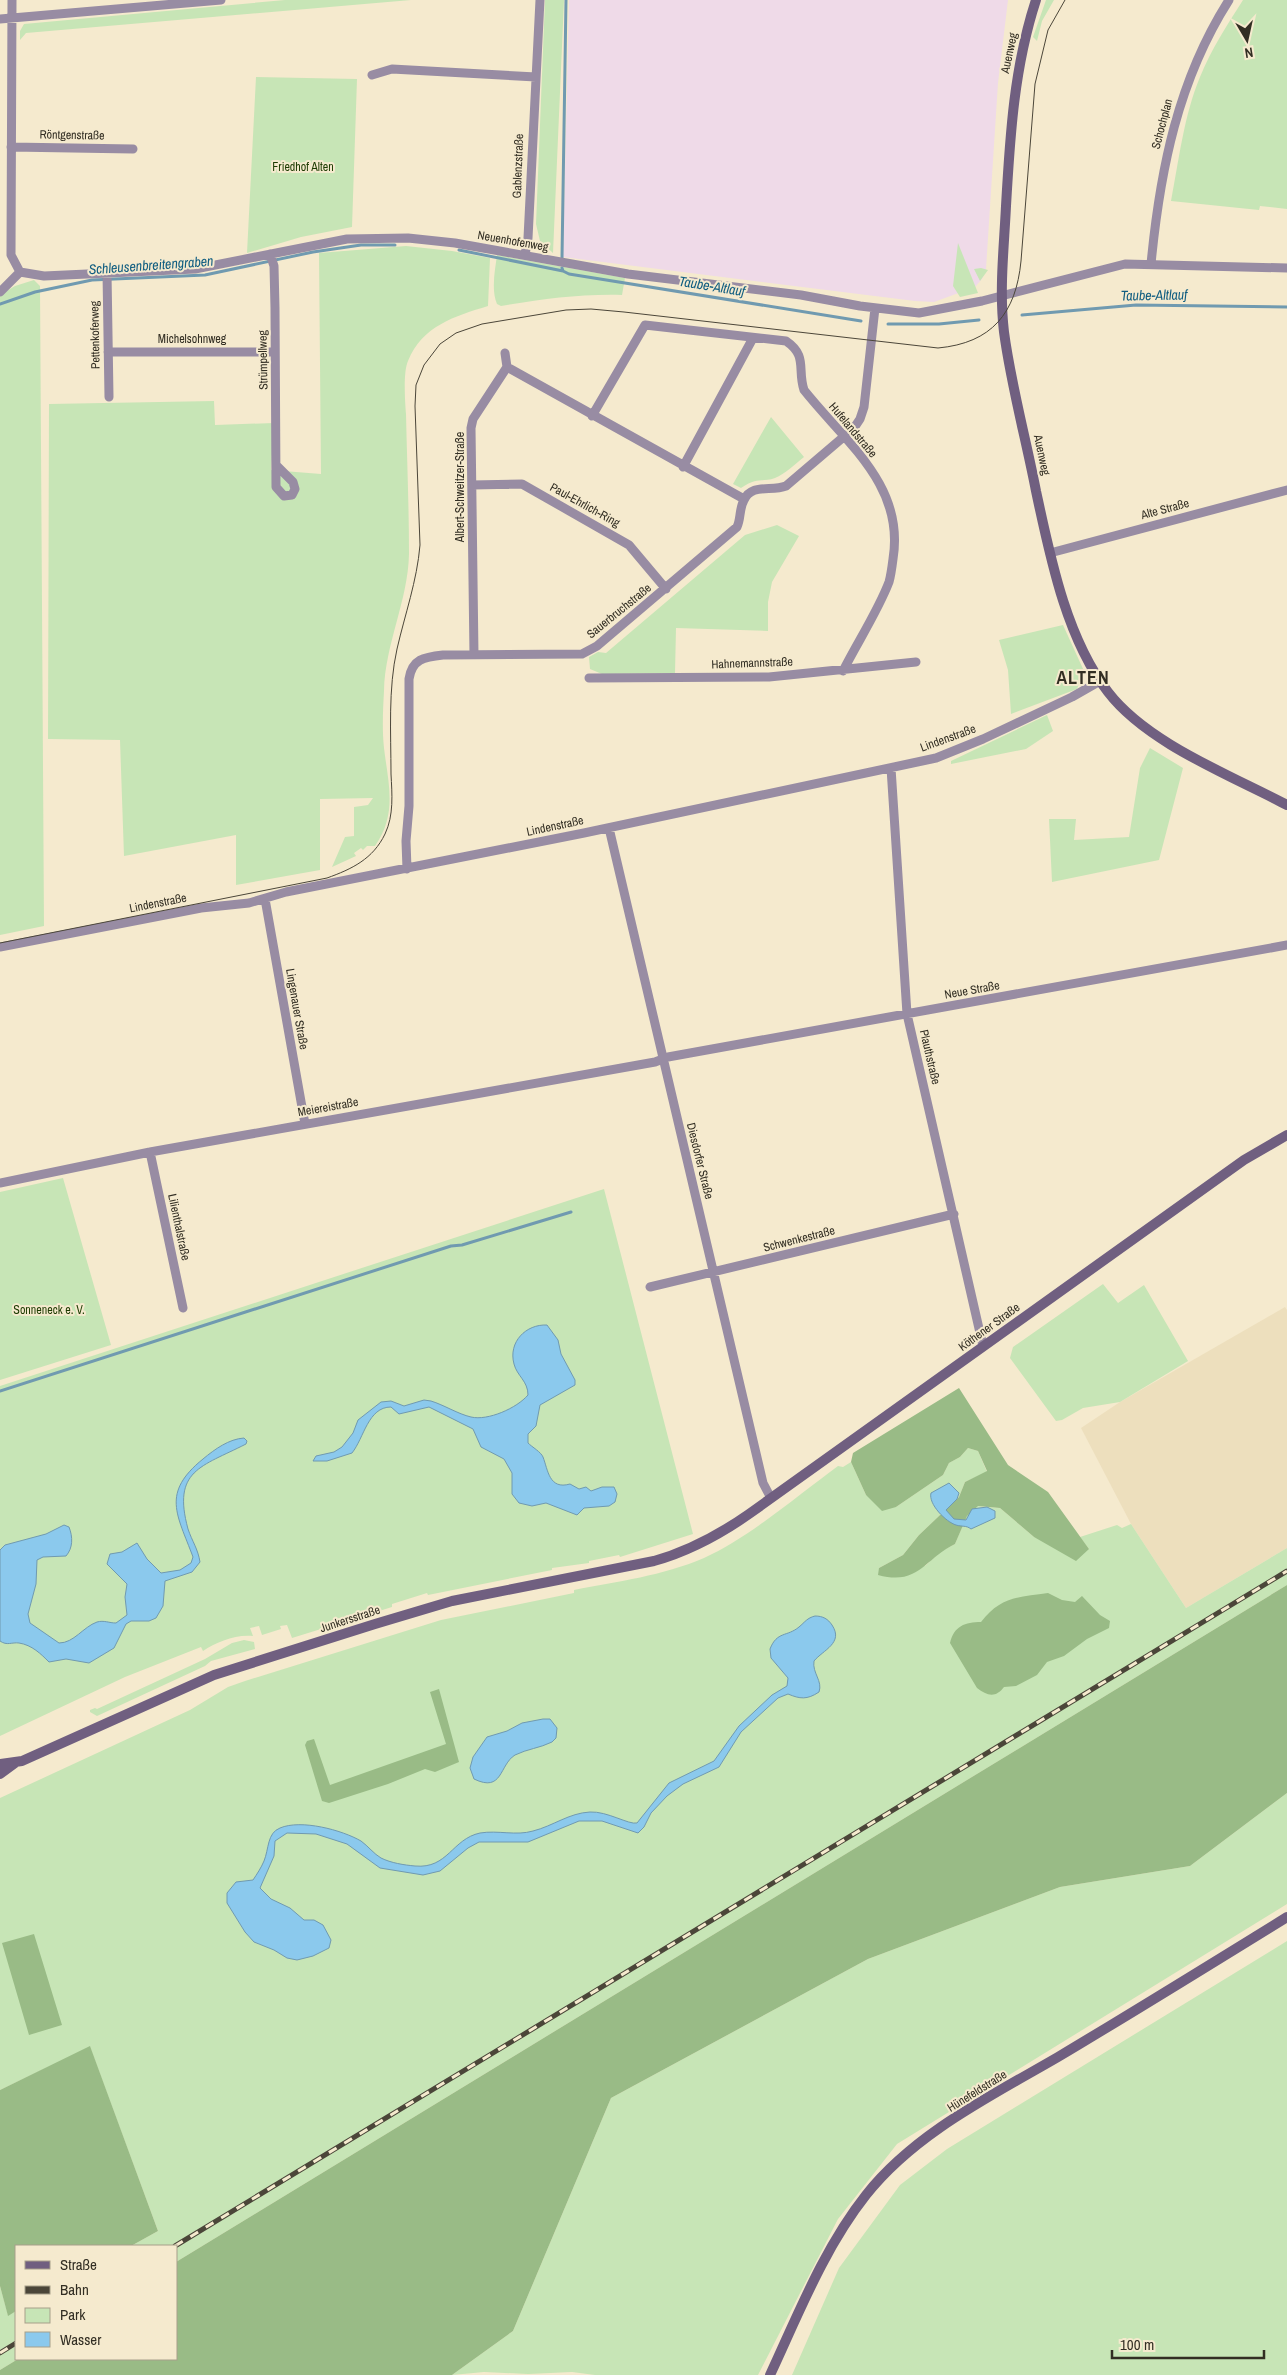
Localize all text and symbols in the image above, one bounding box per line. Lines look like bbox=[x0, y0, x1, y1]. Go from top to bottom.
north arrow bbox=[1222, 15, 1272, 65]
street label: Auenweg bbox=[997, 31, 1021, 76]
text: N bbox=[1244, 43, 1255, 62]
street label: Schochplan bbox=[1148, 97, 1176, 151]
street label: Röntgenstraße bbox=[39, 126, 105, 144]
street label: Gablenzstraße bbox=[509, 133, 527, 199]
park label: Friedhof Alten bbox=[272, 159, 334, 175]
street label: Neuenhofenweg bbox=[476, 227, 550, 255]
water label: Schleusenbreitengraben bbox=[88, 252, 214, 278]
water label: Taube-Altlauf bbox=[678, 272, 748, 300]
water label: Taube-Altlauf bbox=[1120, 285, 1189, 305]
street label: Pettenkoferweg bbox=[86, 300, 104, 369]
street label: Strümpellweg bbox=[254, 330, 272, 390]
street label: Michelsohnweg bbox=[158, 331, 227, 347]
street label: Hufelandstraße bbox=[825, 399, 881, 461]
street label: Albert-Schweitzer-Straße bbox=[452, 432, 468, 543]
street label: Auenweg bbox=[1030, 432, 1054, 477]
street label: Paul-Ehrlich-Ring bbox=[547, 479, 623, 531]
street label: Alte Straße bbox=[1138, 495, 1191, 523]
street label: Sauerbruchstraße bbox=[583, 580, 655, 642]
street label: Hahnemannstraße bbox=[711, 654, 793, 672]
district label: ALTEN bbox=[1056, 665, 1110, 690]
street label: Lindenstraße bbox=[918, 721, 978, 755]
street label: Lindenstraße bbox=[525, 812, 585, 840]
street label: Lindenstraße bbox=[128, 890, 188, 916]
street label: Lingenauer Straße bbox=[282, 967, 312, 1051]
street label: Neue Straße bbox=[943, 977, 1001, 1003]
street label: Plauthstraße bbox=[916, 1028, 944, 1086]
street label: Meiereistraße bbox=[296, 1094, 360, 1120]
street label: Diesdorfer Straße bbox=[683, 1121, 717, 1201]
street label: Lilienthalstraße bbox=[164, 1192, 194, 1262]
street label: Schwenkestraße bbox=[762, 1222, 836, 1256]
street label: Köthener Straße bbox=[955, 1299, 1023, 1355]
park label: Sonneneck e. V. bbox=[13, 1302, 85, 1318]
street label: Junkersstraße bbox=[318, 1602, 382, 1636]
street label: Hünefeldstraße bbox=[944, 2066, 1010, 2116]
legend bbox=[15, 2245, 178, 2360]
text: Straße bbox=[60, 2254, 97, 2275]
text: Bahn bbox=[60, 2279, 89, 2300]
text: Park bbox=[60, 2304, 86, 2325]
scale bar bbox=[1112, 2328, 1264, 2360]
text: Wasser bbox=[60, 2329, 101, 2350]
text: 100 m bbox=[1120, 2334, 1154, 2355]

